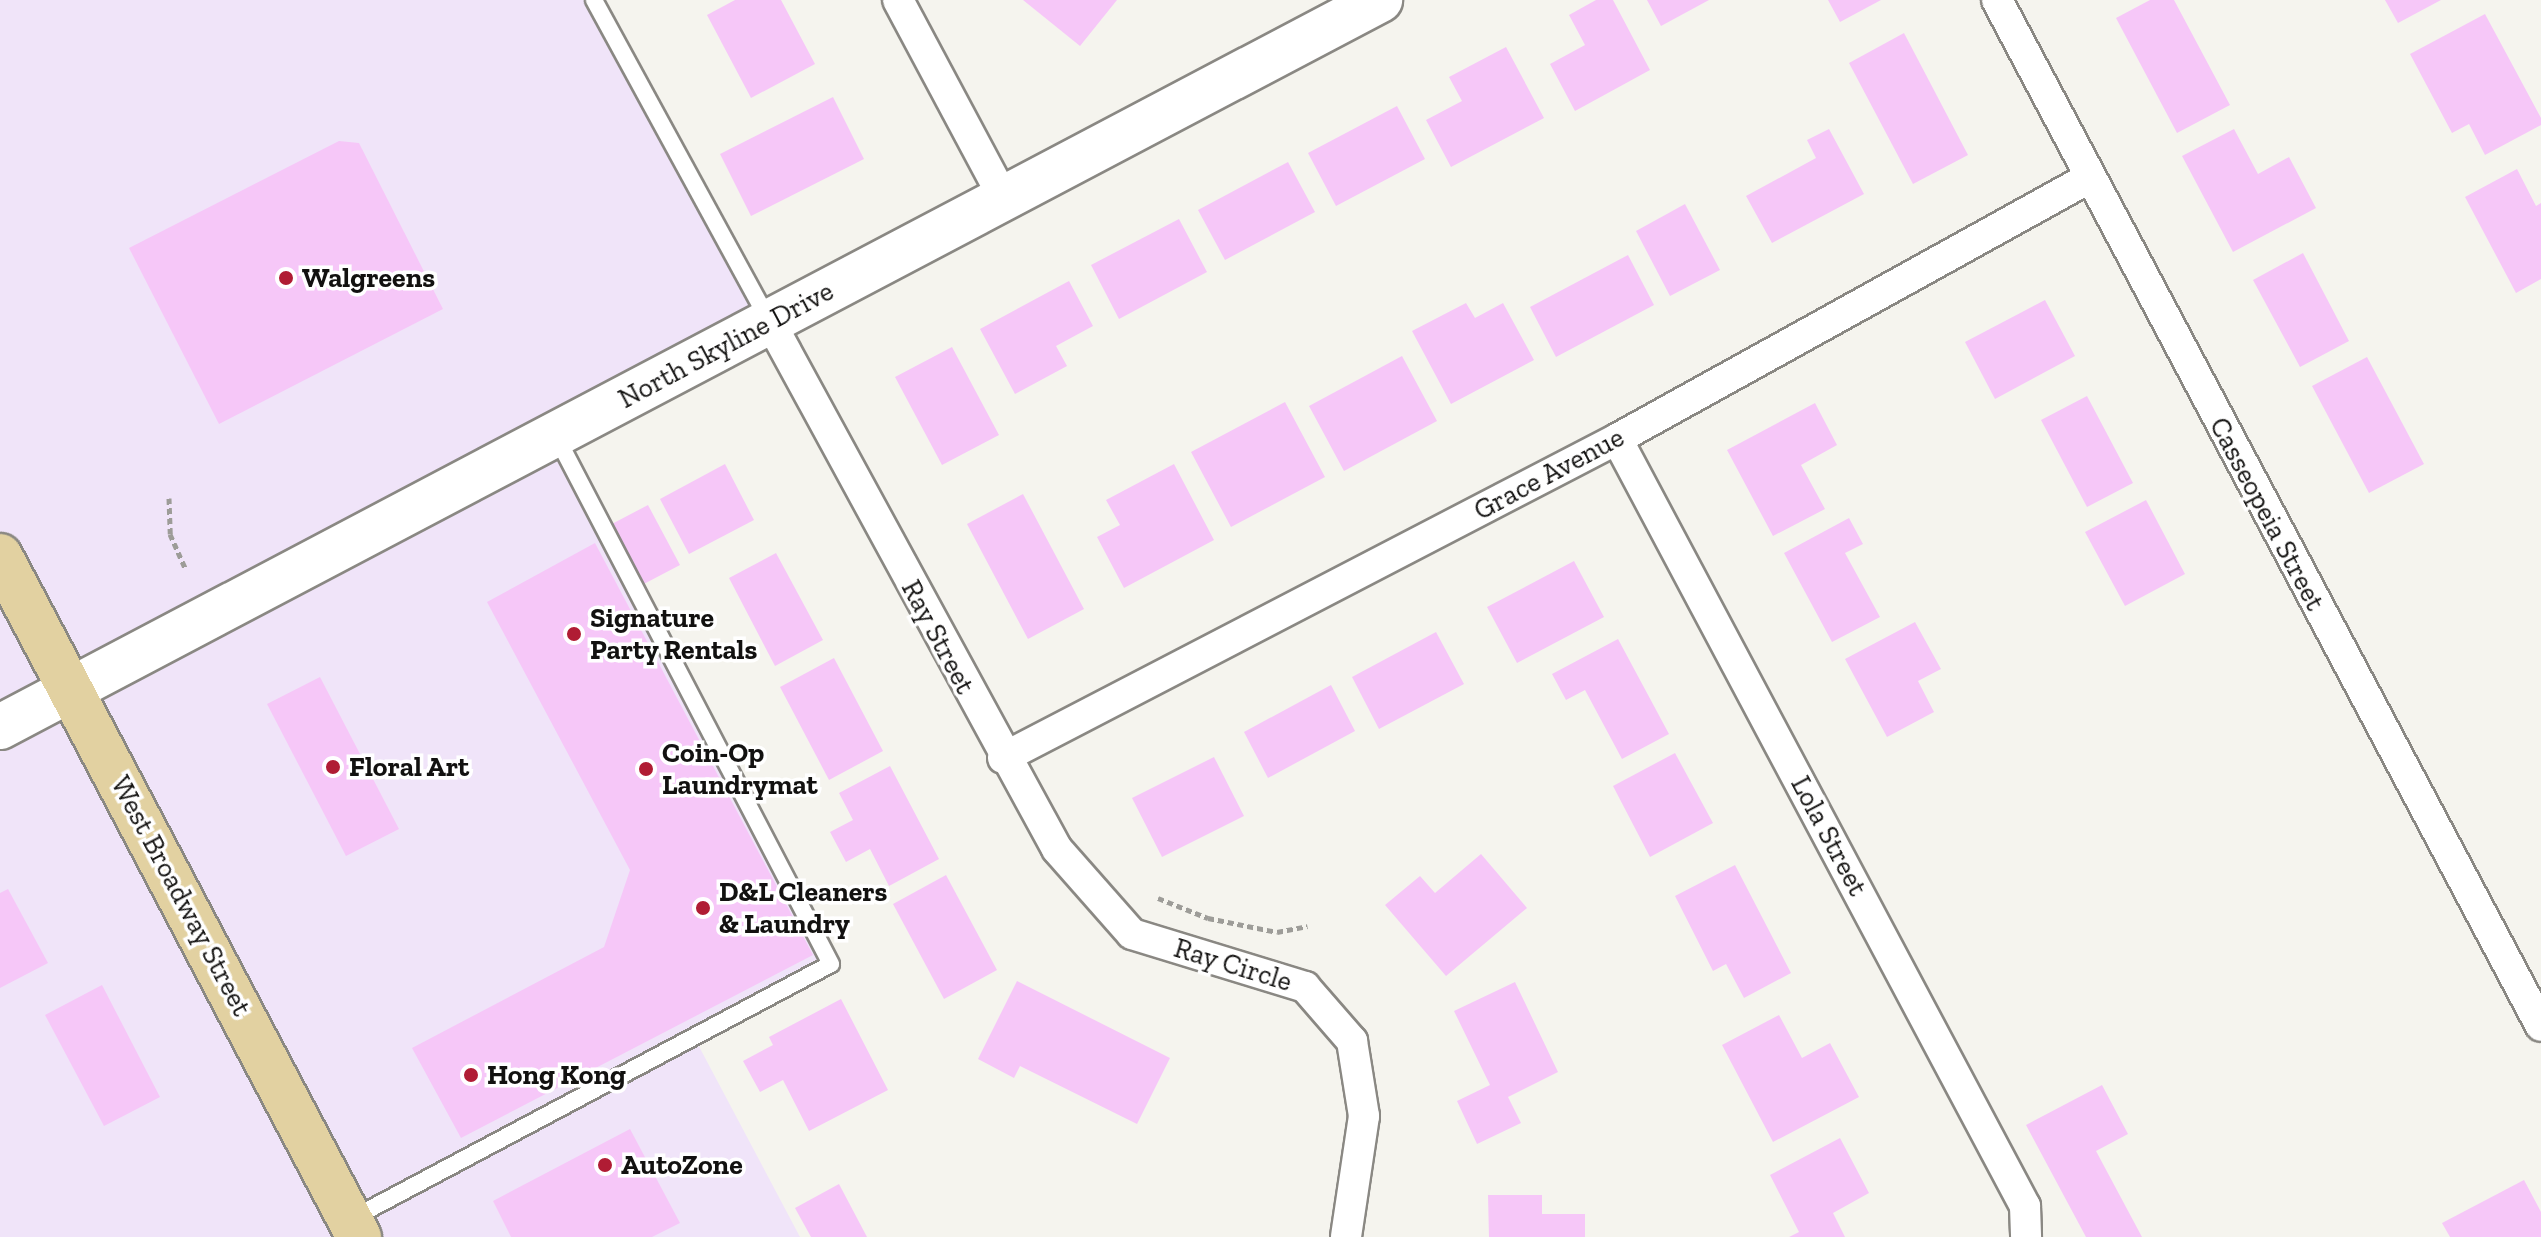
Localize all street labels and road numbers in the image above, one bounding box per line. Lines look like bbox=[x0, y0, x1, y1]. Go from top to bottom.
street label: North Skyline Drive bbox=[613, 274, 839, 416]
street label: Casseopeia Street bbox=[2202, 412, 2332, 616]
street label: Grace Avenue bbox=[1468, 420, 1630, 528]
street label: Ray Street bbox=[894, 574, 982, 700]
street label: West Broadway Street bbox=[103, 770, 259, 1022]
street label: Lola Street bbox=[1783, 770, 1875, 902]
street label: Ray Circle bbox=[1170, 931, 1296, 999]

